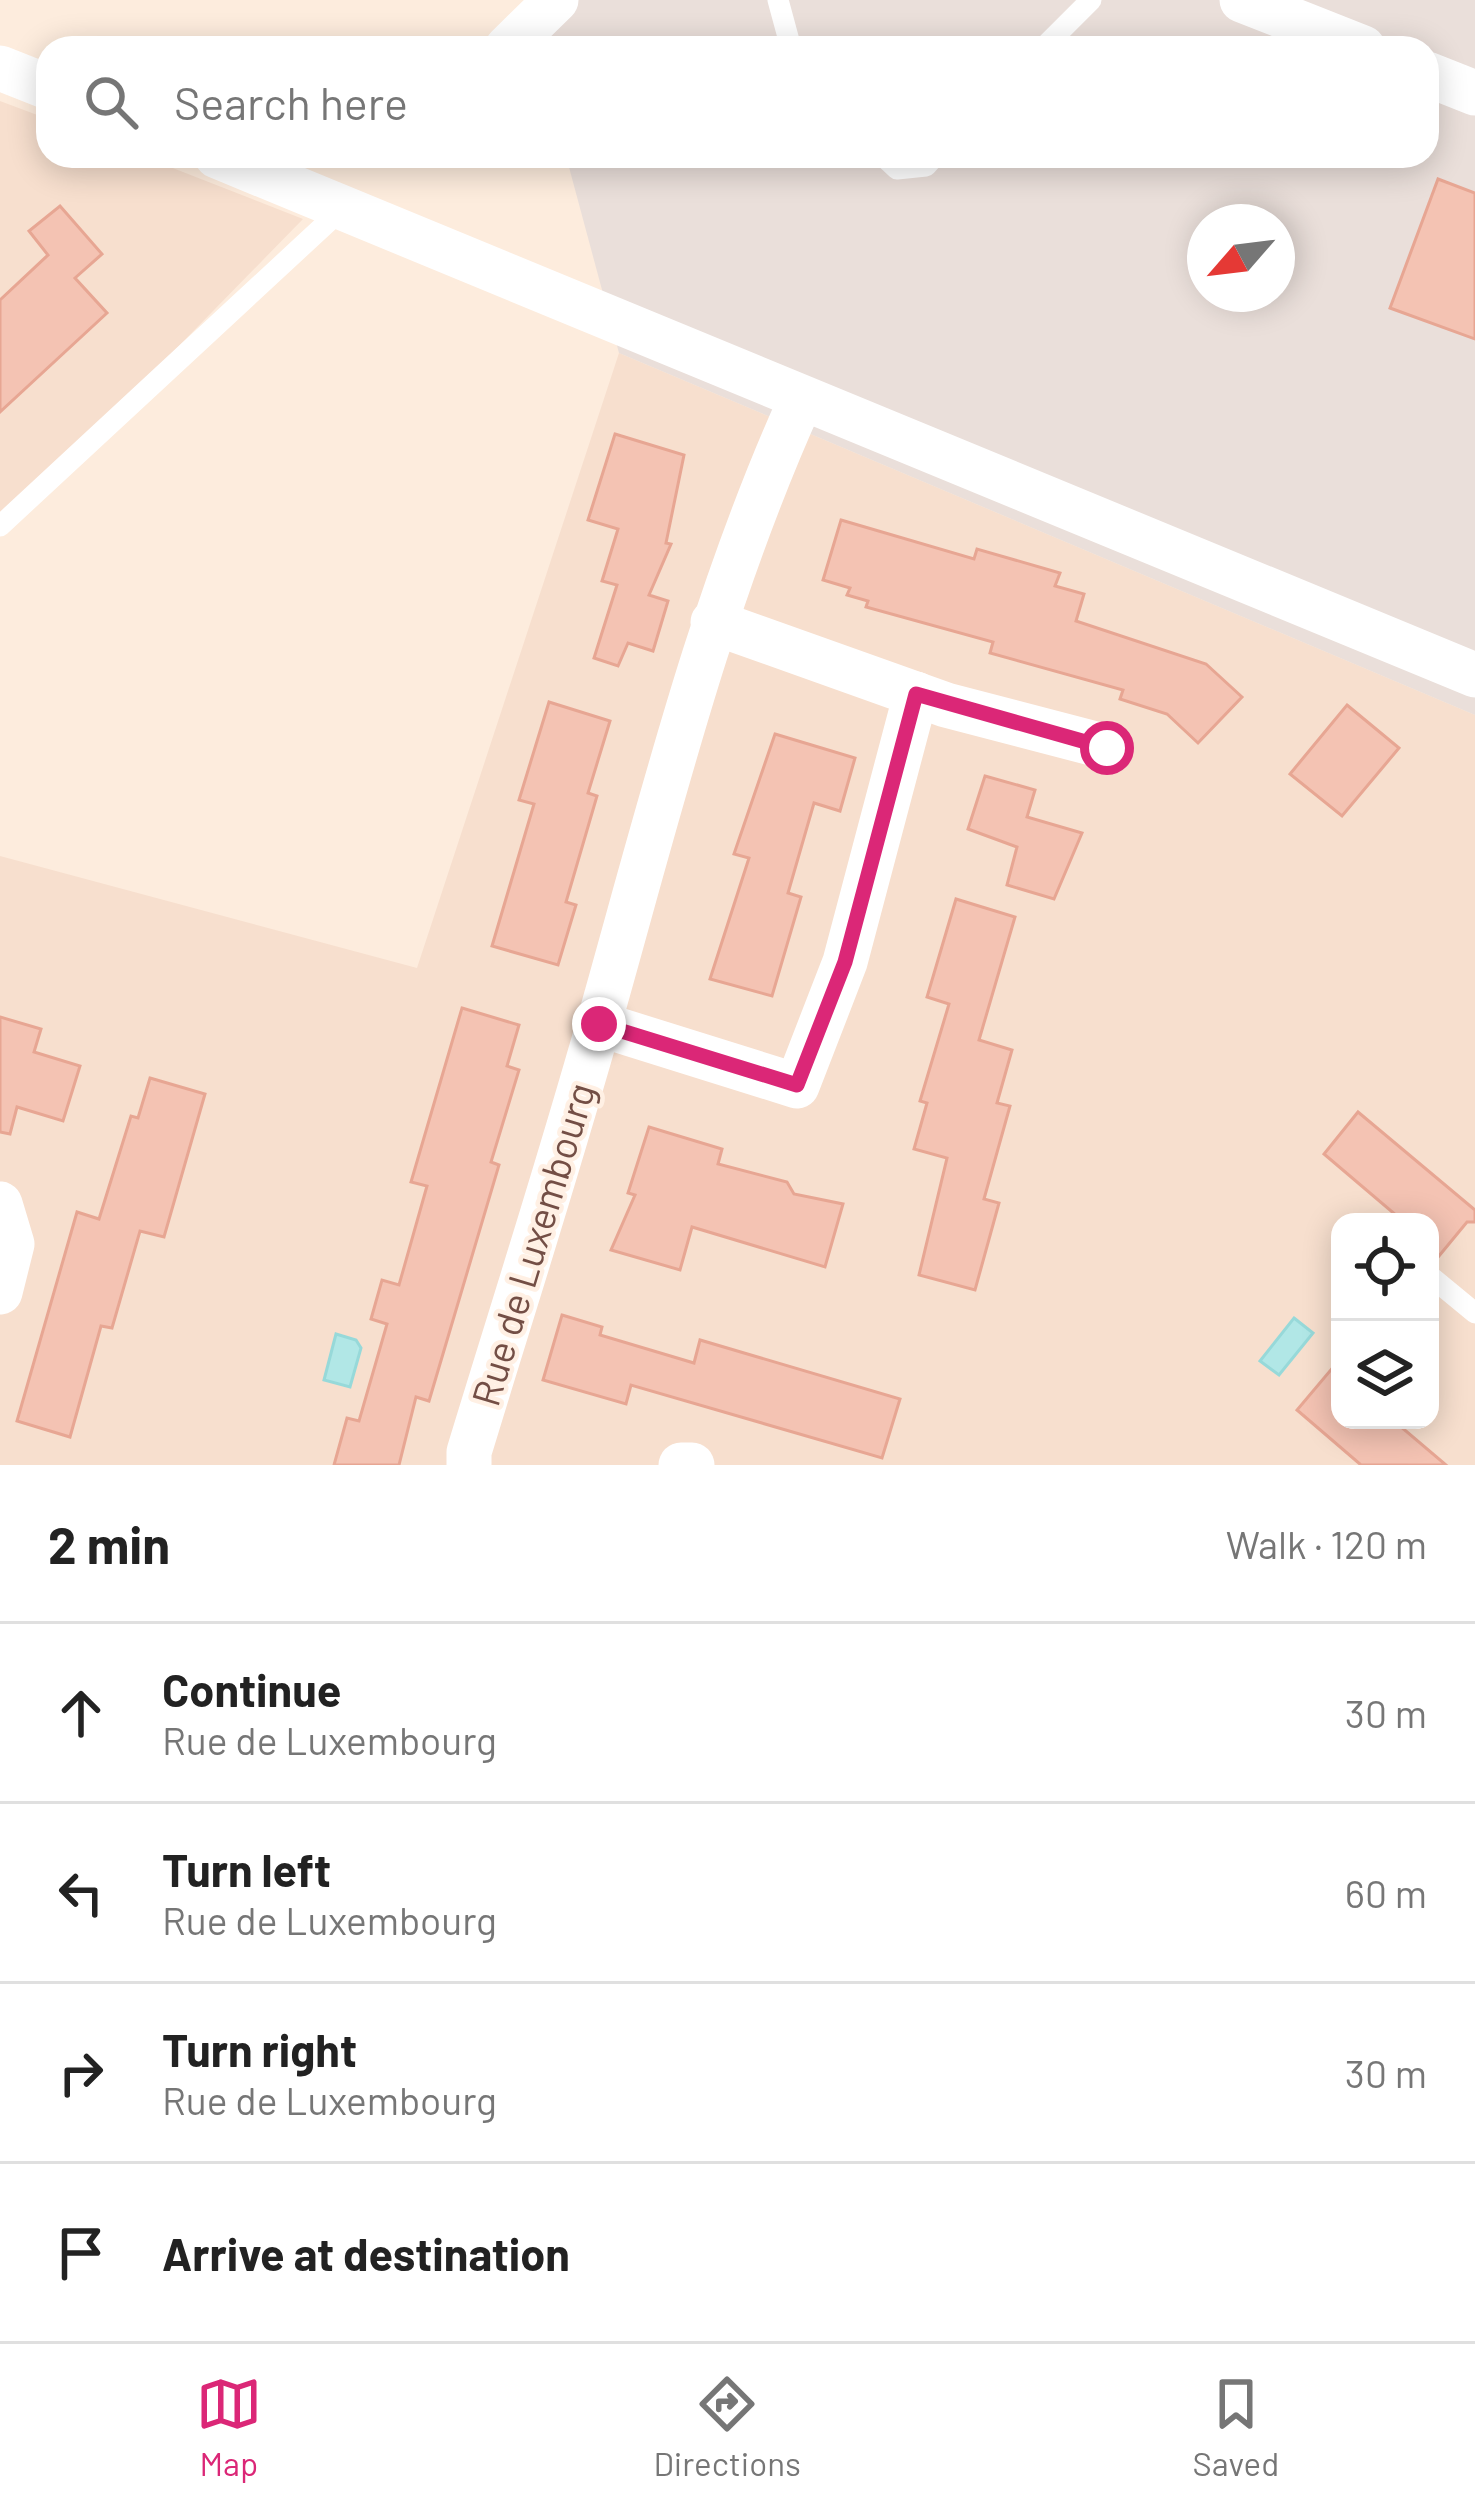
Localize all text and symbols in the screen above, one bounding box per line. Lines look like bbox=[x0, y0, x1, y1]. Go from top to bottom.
search box bbox=[36, 36, 1439, 168]
icon: search bbox=[78, 69, 144, 135]
text: Search here bbox=[174, 75, 408, 129]
north arrow bbox=[1187, 204, 1295, 312]
route start bbox=[1080, 721, 1134, 775]
route end bbox=[572, 997, 626, 1051]
street label: Rue de Luxembourg bbox=[461, 1077, 603, 1411]
map controls bbox=[1331, 1213, 1439, 1429]
button: locate bbox=[1331, 1213, 1439, 1321]
button: layers bbox=[1331, 1321, 1439, 1429]
text: 2 min bbox=[48, 1513, 170, 1574]
text: Walk · 120 m bbox=[1226, 1520, 1427, 1567]
text: Continue bbox=[162, 1662, 341, 1716]
icon: ahead bbox=[48, 1680, 114, 1746]
text: 30 m bbox=[1345, 1689, 1427, 1736]
text: Rue de Luxembourg bbox=[162, 1716, 497, 1763]
text: Turn left bbox=[162, 1842, 331, 1896]
icon: left bbox=[48, 1860, 114, 1926]
text: 60 m bbox=[1345, 1869, 1427, 1916]
text: Rue de Luxembourg bbox=[162, 1896, 497, 1943]
text: Turn right bbox=[162, 2022, 357, 2076]
icon: right bbox=[48, 2040, 114, 2106]
text: 30 m bbox=[1345, 2049, 1427, 2096]
text: Rue de Luxembourg bbox=[162, 2076, 497, 2123]
icon: arrive bbox=[48, 2220, 114, 2286]
text: Arrive at destination bbox=[162, 2226, 570, 2280]
tab: Map bbox=[196, 2371, 262, 2483]
tab: Directions bbox=[653, 2371, 801, 2483]
tab: Saved bbox=[1193, 2371, 1279, 2483]

